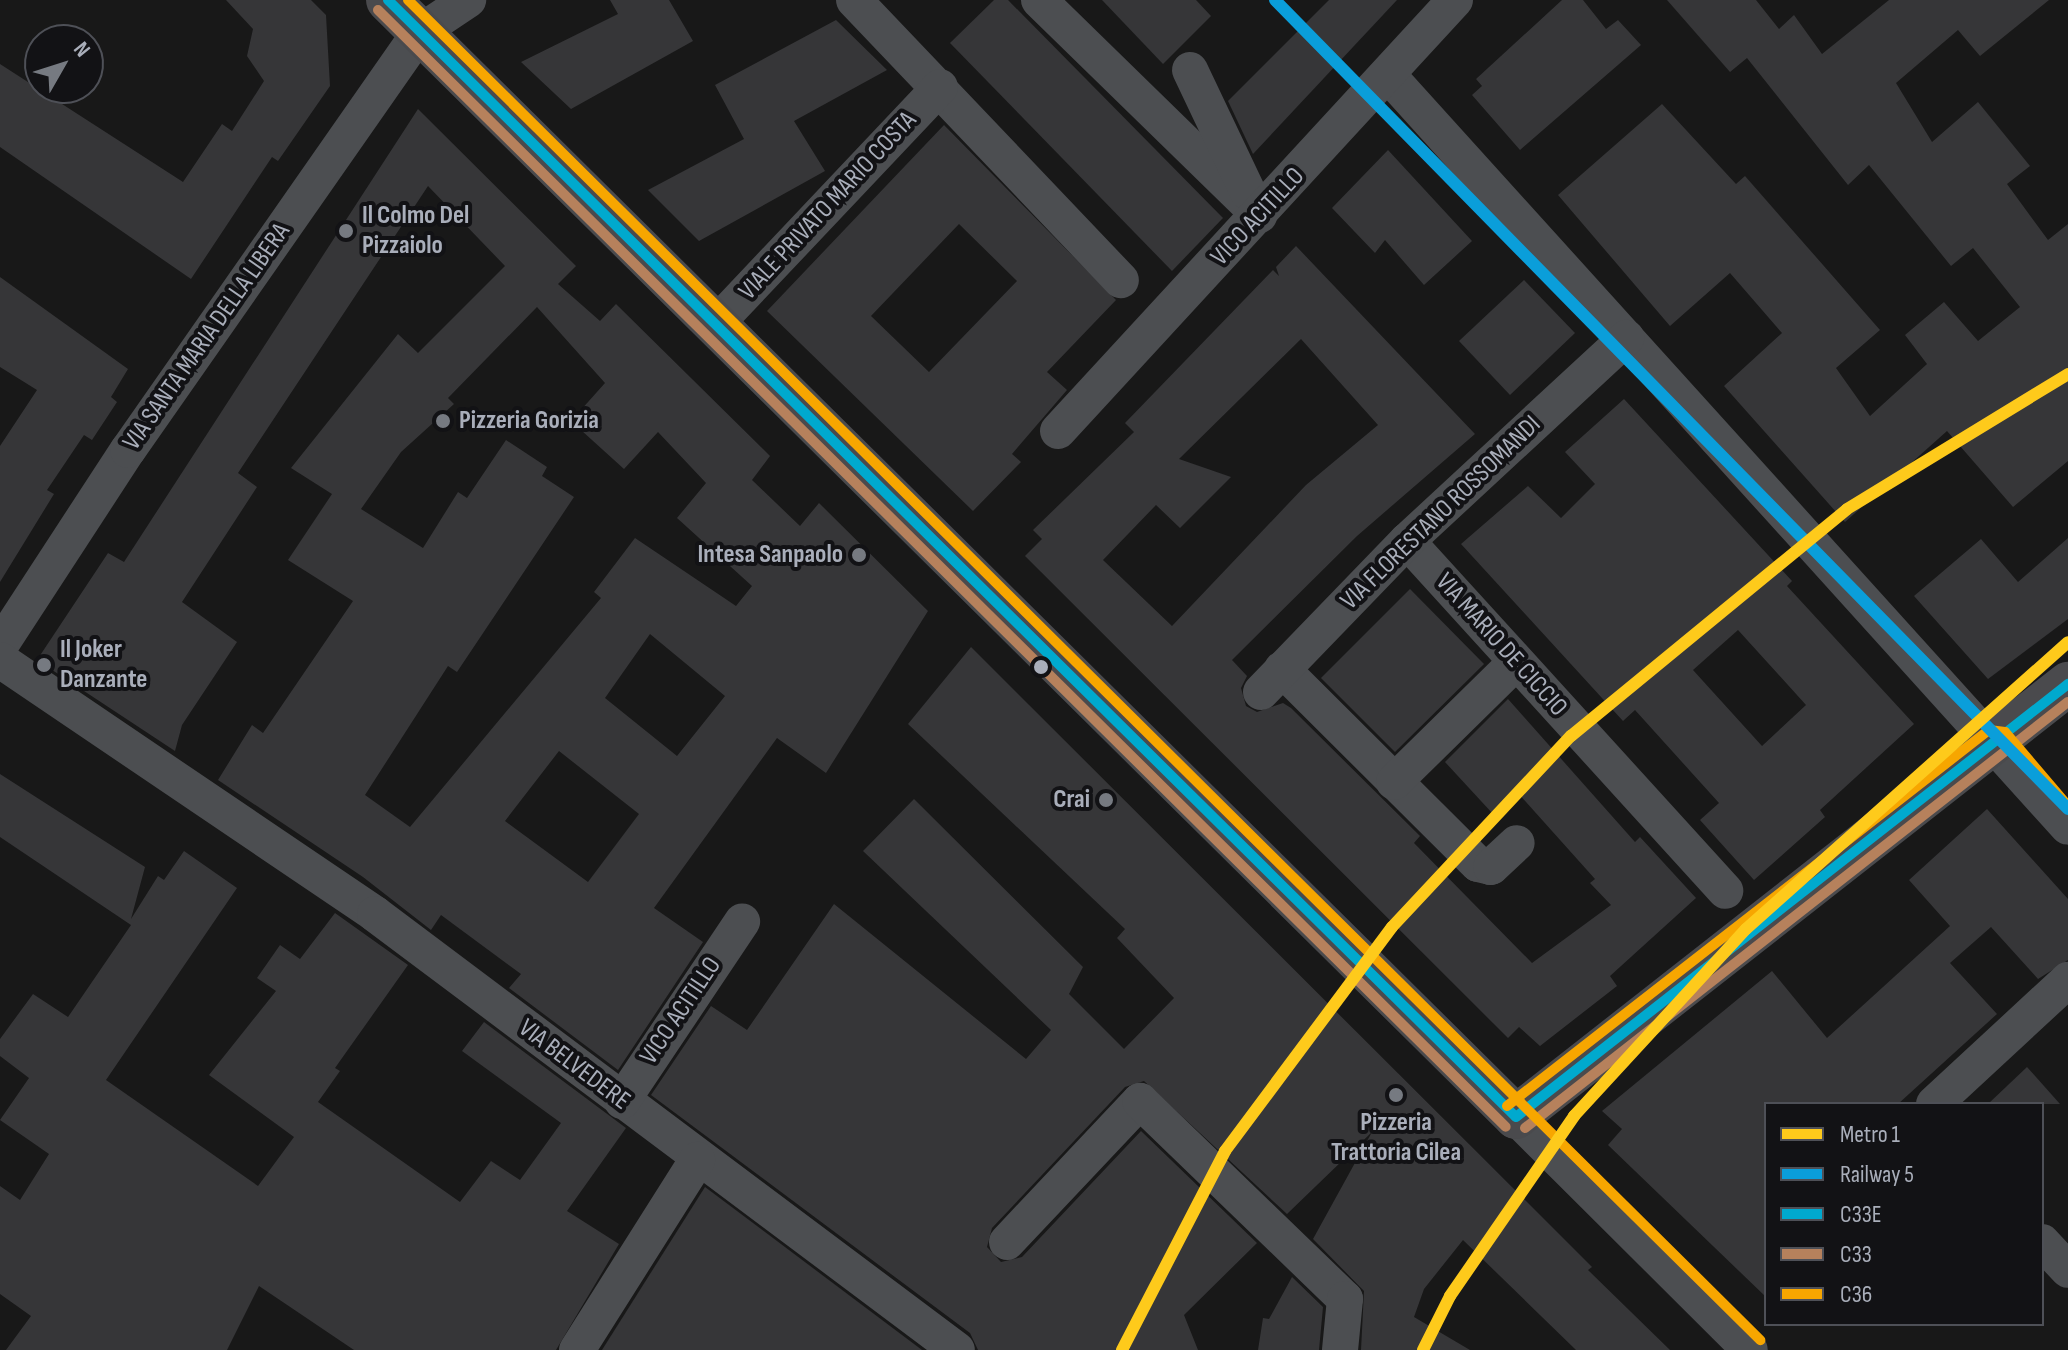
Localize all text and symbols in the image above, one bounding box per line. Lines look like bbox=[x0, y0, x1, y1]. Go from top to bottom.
north arrow bbox=[24, 24, 104, 104]
text: N bbox=[67, 37, 96, 63]
street label: VIALE PRIVATO MARIO COSTA bbox=[733, 105, 923, 307]
street label: VICO ACITILLO bbox=[1205, 162, 1311, 272]
place label: Il Colmo Del Pizzaiolo bbox=[362, 200, 469, 262]
street label: VIA SANTA MARIA DELLA LIBERA bbox=[117, 217, 297, 457]
marker: Il Colmo Del Pizzaiolo bbox=[337, 222, 355, 240]
place label: Pizzeria Gorizia bbox=[459, 405, 599, 437]
street label: VIA FLORESTANO ROSSOMANDI bbox=[1335, 409, 1547, 617]
marker: Pizzeria Gorizia bbox=[434, 412, 452, 430]
place label: Intesa Sanpaolo bbox=[698, 539, 843, 571]
marker: Intesa Sanpaolo bbox=[850, 546, 868, 564]
street label: VIA MARIO DE CICCIO bbox=[1429, 567, 1573, 723]
place label: Il Joker Danzante bbox=[60, 634, 147, 696]
marker: Il Joker Danzante bbox=[35, 656, 53, 674]
unlabelled marker bbox=[1033, 659, 1049, 675]
place label: Crai bbox=[1053, 784, 1090, 816]
marker: Crai bbox=[1097, 791, 1115, 809]
street label: VICO ACITILLO bbox=[634, 951, 728, 1071]
street label: VIA BELVEDERE bbox=[512, 1013, 636, 1117]
marker: Pizzeria Trattoria Cilea bbox=[1387, 1086, 1405, 1104]
legend bbox=[1764, 1102, 2044, 1326]
place label: Pizzeria Trattoria Cilea bbox=[1331, 1107, 1461, 1168]
text: Metro 1 bbox=[1840, 1120, 1900, 1149]
text: Railway 5 bbox=[1840, 1160, 1914, 1189]
text: C33E bbox=[1840, 1200, 1882, 1229]
text: C33 bbox=[1840, 1240, 1872, 1269]
text: C36 bbox=[1840, 1280, 1872, 1309]

